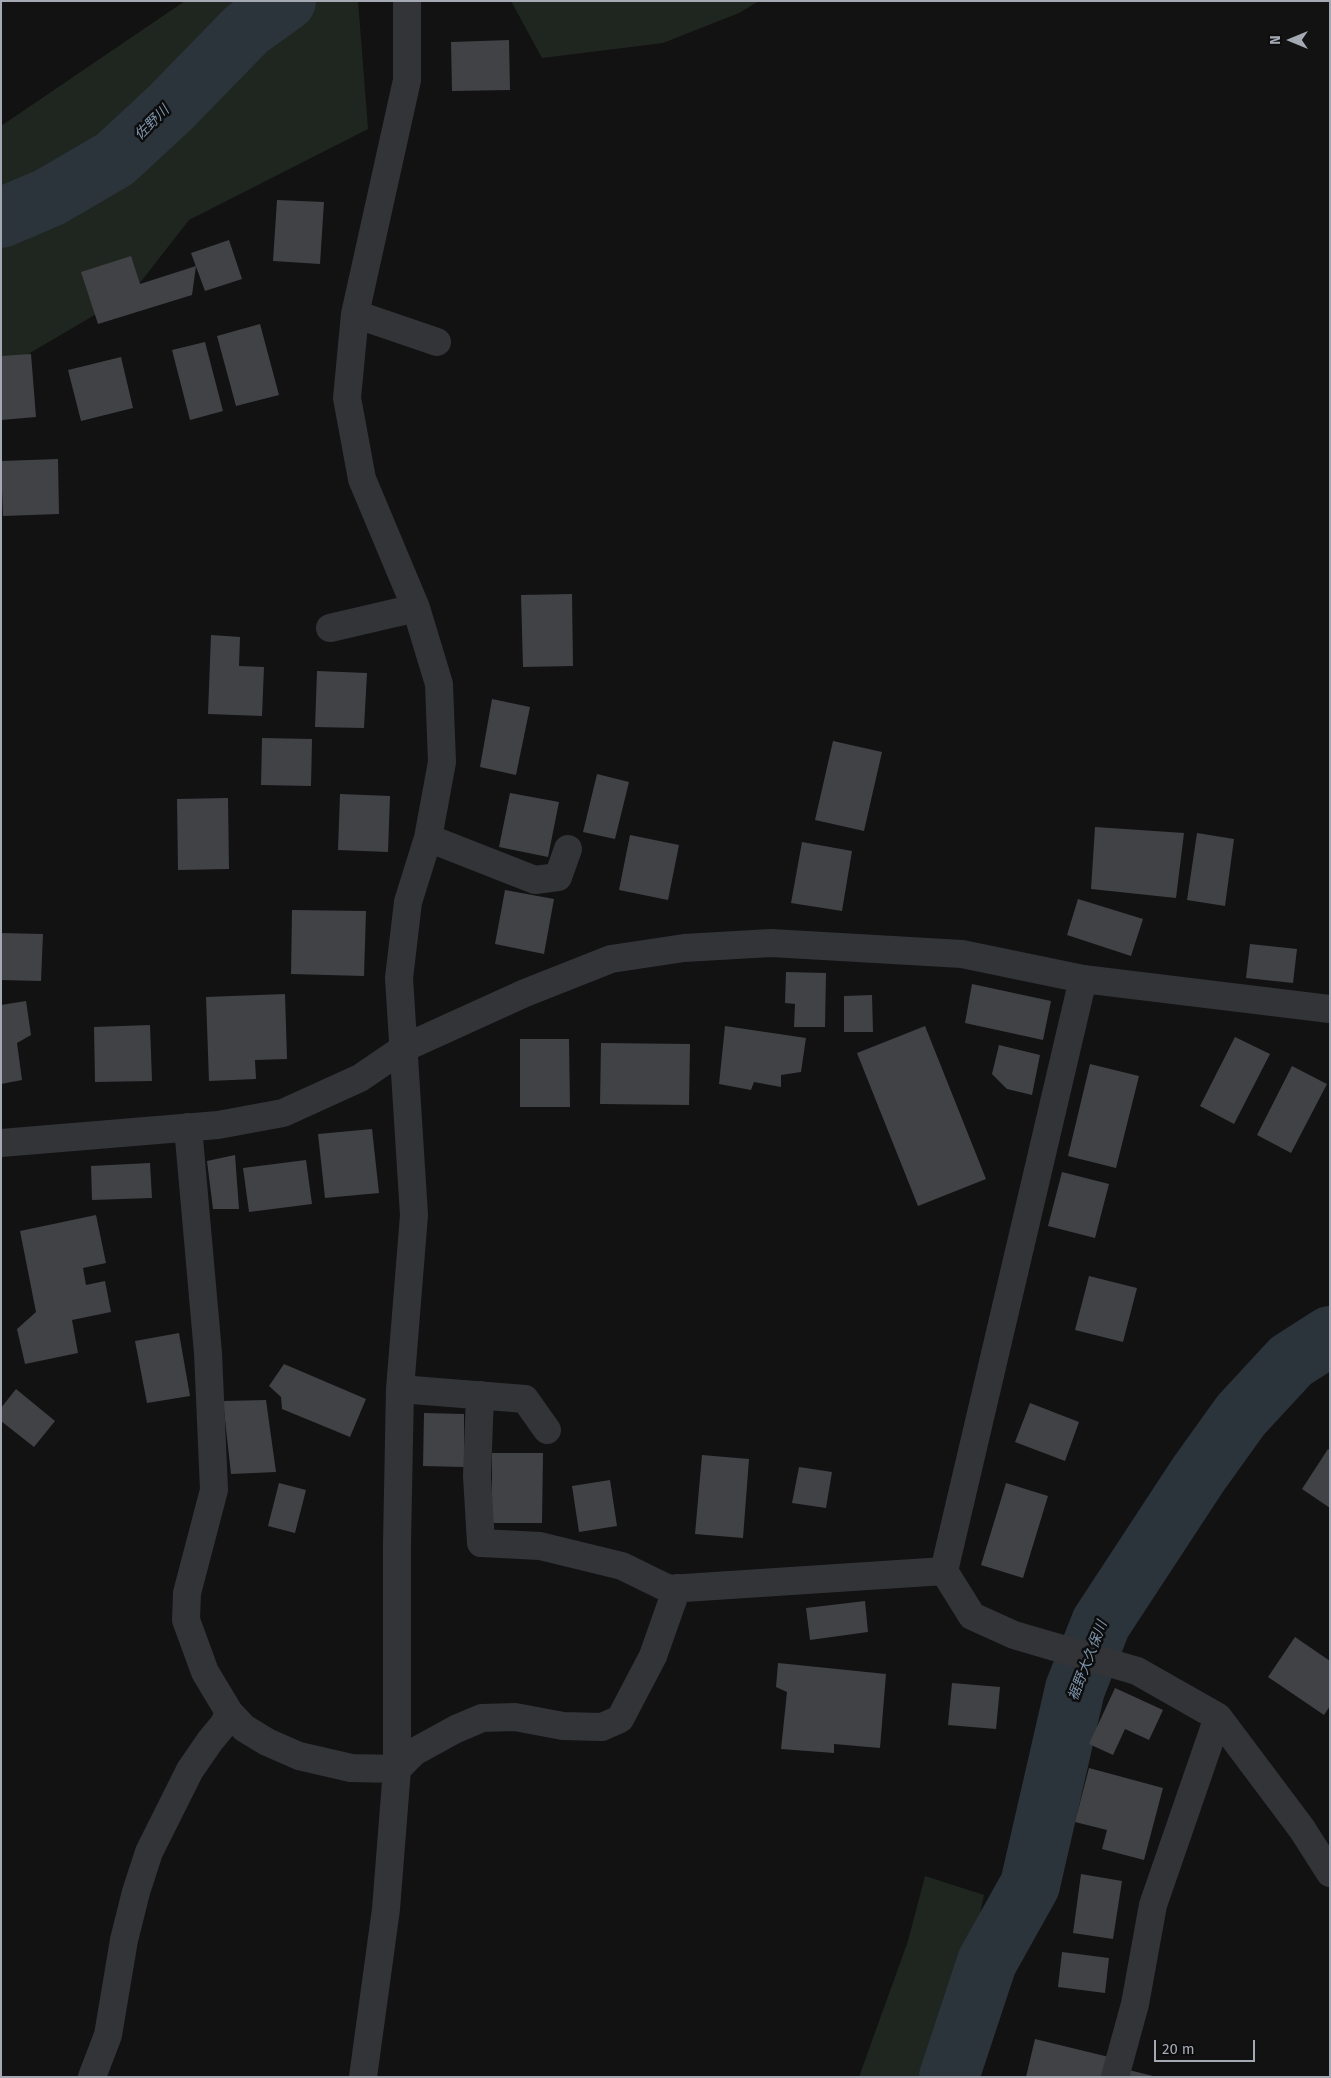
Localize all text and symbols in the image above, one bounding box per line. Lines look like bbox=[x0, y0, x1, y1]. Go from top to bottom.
north arrow bbox=[1266, 15, 1316, 65]
text: N bbox=[1267, 35, 1284, 45]
water label: 佐野川 bbox=[131, 102, 173, 144]
water label: 裾野大久保川 bbox=[1065, 1619, 1111, 1703]
scale bar bbox=[1156, 2030, 1257, 2062]
text: 20 m bbox=[1162, 2040, 1195, 2058]

